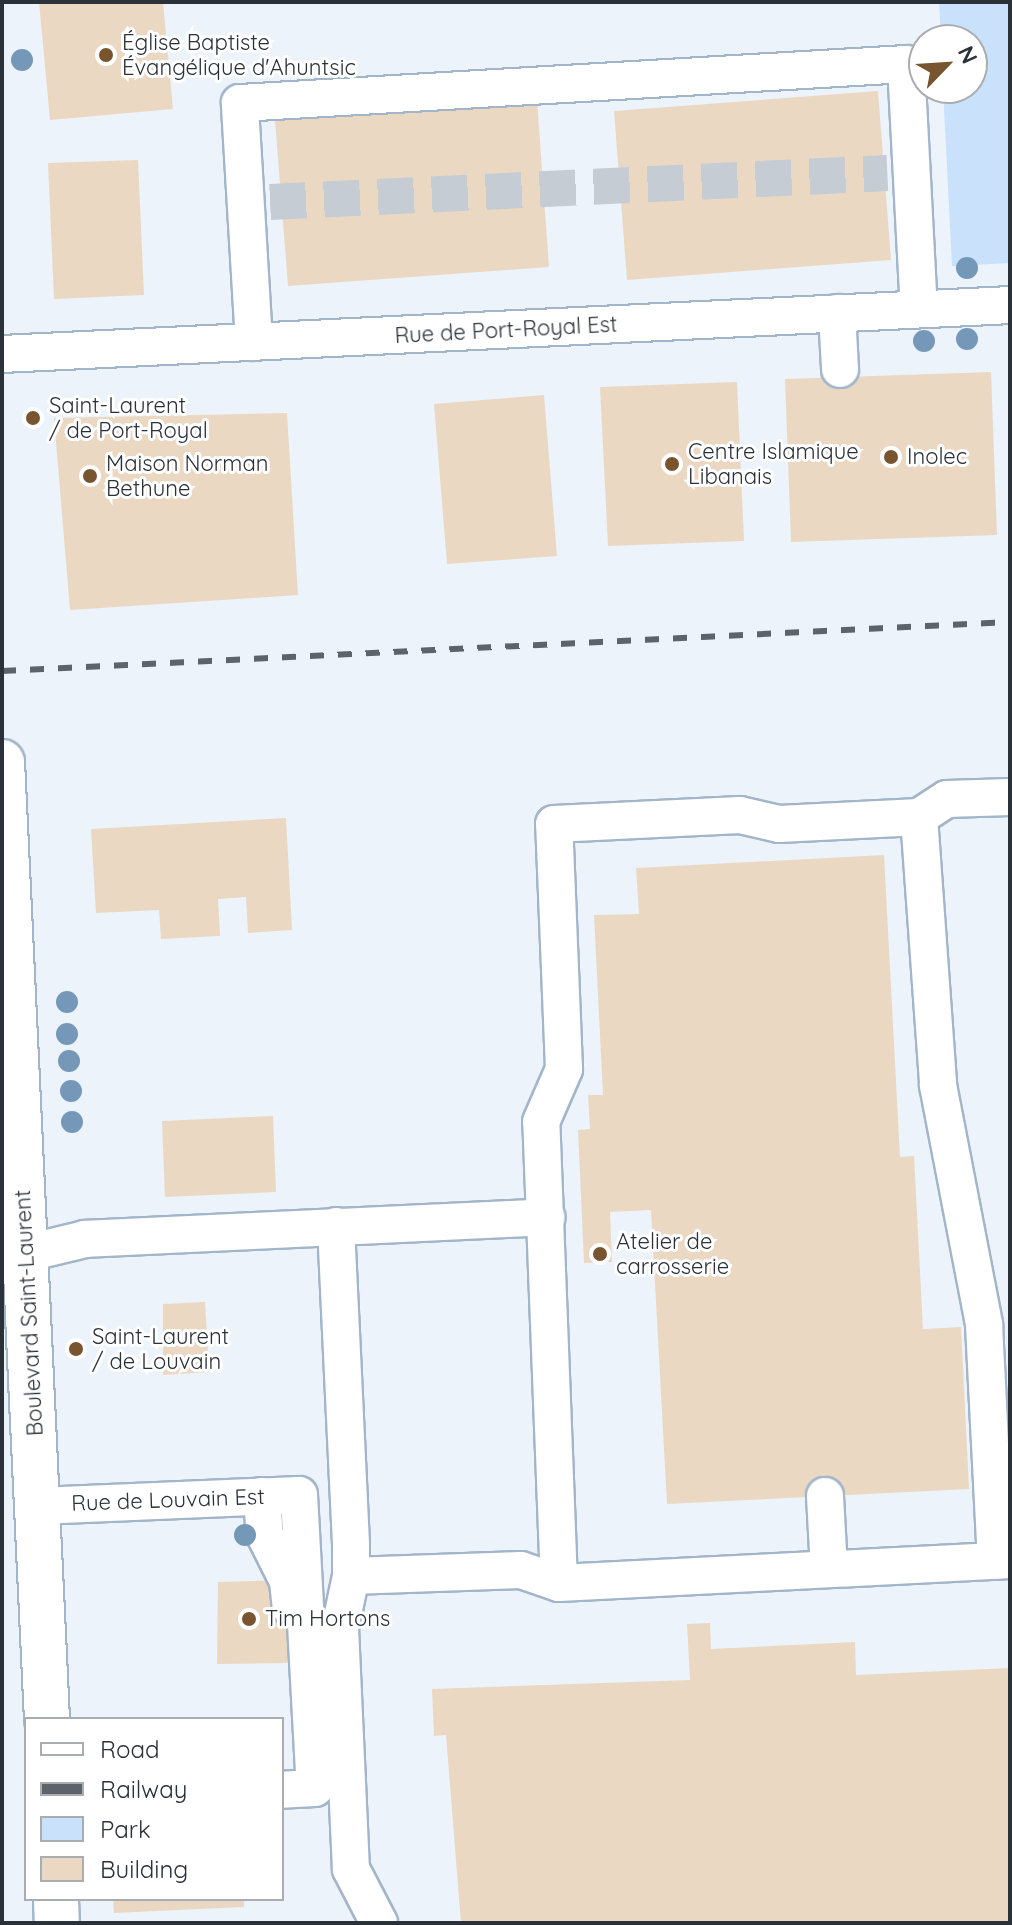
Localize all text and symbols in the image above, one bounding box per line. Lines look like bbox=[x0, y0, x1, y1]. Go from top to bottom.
north arrow bbox=[908, 24, 988, 104]
place label: Église Baptiste Évangélique d'Ahuntsic bbox=[122, 29, 356, 80]
text: N bbox=[952, 41, 984, 68]
marker: Église Baptiste Évangélique d'Ahuntsic bbox=[97, 46, 115, 64]
street label: Rue de Port-Royal Est bbox=[394, 311, 618, 349]
place label: Saint-Laurent / de Port-Royal bbox=[49, 392, 208, 444]
marker: Saint-Laurent / de Port-Royal bbox=[24, 409, 42, 427]
place label: Centre Islamique Libanais bbox=[688, 438, 859, 490]
place label: Inolec bbox=[907, 444, 967, 470]
marker: Inolec bbox=[882, 448, 900, 466]
place label: Maison Norman Bethune bbox=[106, 450, 268, 502]
marker: Centre Islamique Libanais bbox=[663, 455, 681, 473]
marker: Maison Norman Bethune bbox=[81, 467, 99, 485]
street label: Boulevard Saint-Laurent bbox=[9, 1189, 49, 1437]
place label: Atelier de carrosserie bbox=[616, 1228, 729, 1280]
marker: Atelier de carrosserie bbox=[591, 1245, 609, 1263]
place label: Saint-Laurent / de Louvain bbox=[92, 1323, 229, 1374]
marker: Saint-Laurent / de Louvain bbox=[67, 1340, 85, 1358]
street label: Rue de Louvain Est bbox=[71, 1483, 265, 1517]
place label: Tim Hortons bbox=[265, 1606, 390, 1632]
marker: Tim Hortons bbox=[240, 1610, 258, 1628]
legend bbox=[24, 1717, 284, 1901]
text: Road bbox=[100, 1734, 160, 1764]
text: Railway bbox=[100, 1774, 187, 1804]
text: Park bbox=[100, 1814, 151, 1844]
text: Building bbox=[100, 1854, 188, 1884]

